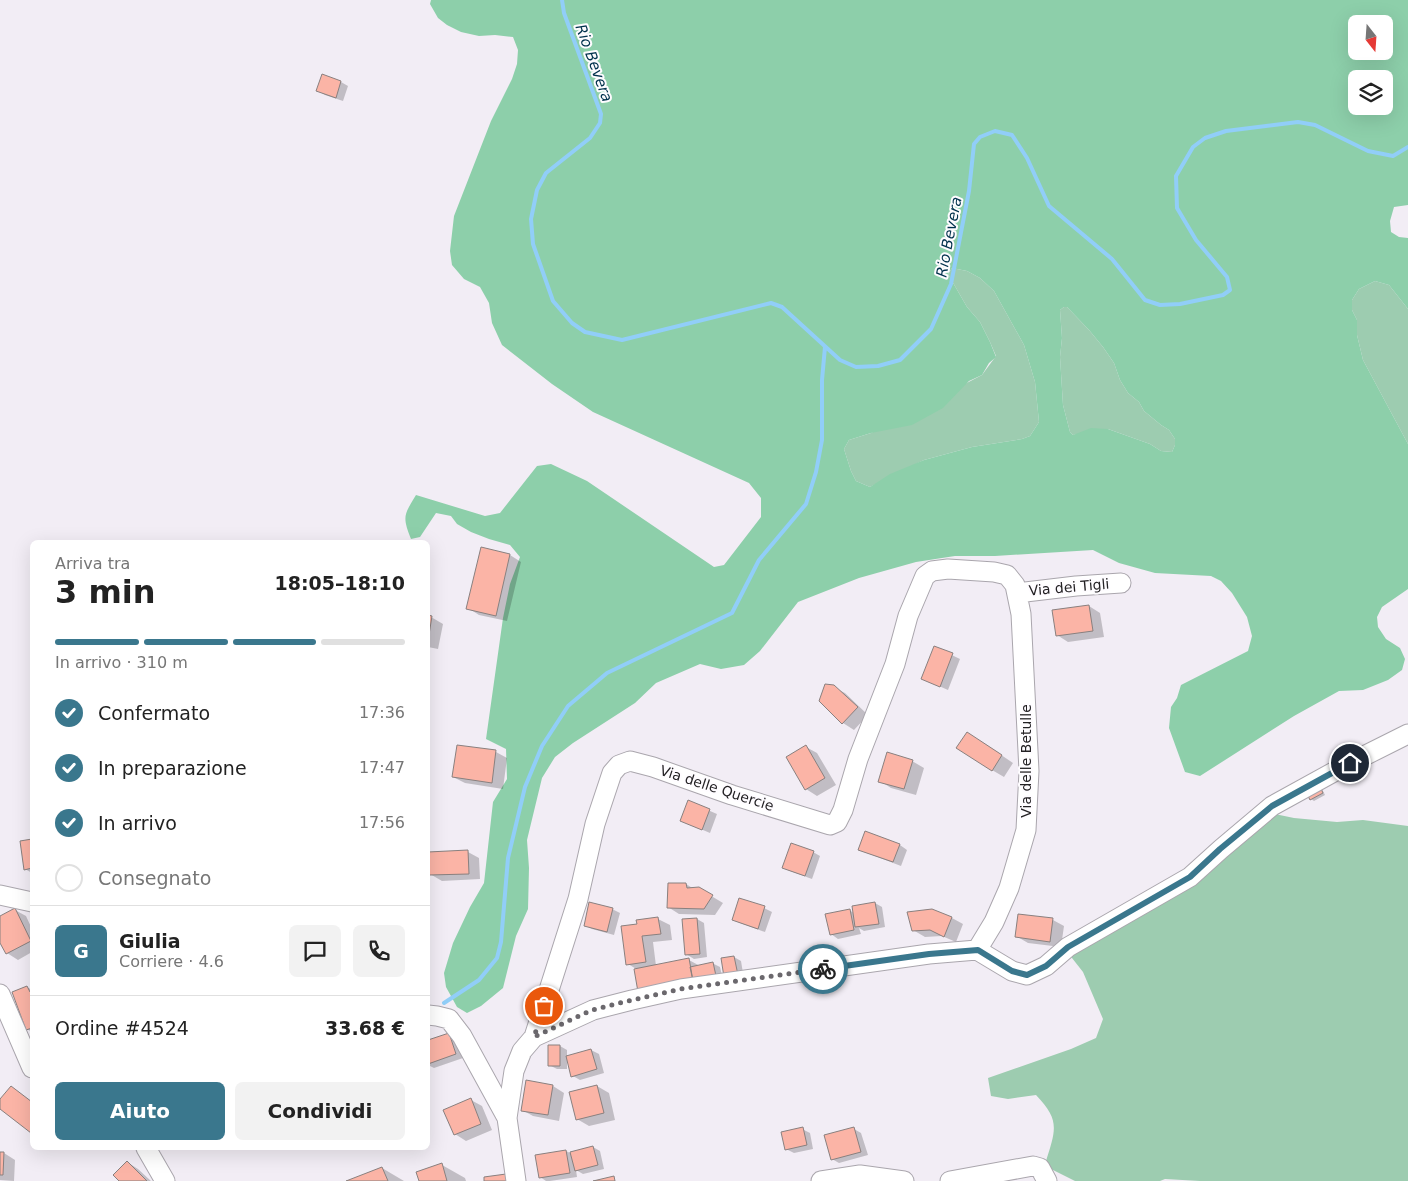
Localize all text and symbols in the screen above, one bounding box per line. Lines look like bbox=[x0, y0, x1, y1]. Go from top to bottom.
north arrow bbox=[1348, 15, 1392, 60]
map controls bbox=[1348, 15, 1393, 115]
water label: Rio Bevera bbox=[572, 22, 616, 104]
button: layers bbox=[1348, 70, 1393, 115]
water label: Rio Bevera bbox=[932, 195, 966, 279]
text: Arriva tra bbox=[55, 554, 130, 573]
text: 18:05–18:10 bbox=[275, 572, 405, 594]
text: 3 min bbox=[55, 573, 156, 611]
street label: Via dei Tigli bbox=[1028, 576, 1110, 598]
text: In arrivo · 310 m bbox=[55, 653, 188, 672]
icon: check bbox=[55, 699, 83, 727]
text: Confermato bbox=[98, 702, 210, 724]
text: 17:36 bbox=[359, 703, 405, 722]
street label: Via delle Betulle bbox=[1018, 704, 1034, 818]
pin bbox=[1329, 742, 1371, 784]
icon: home bbox=[1336, 749, 1364, 777]
icon: check bbox=[55, 754, 83, 782]
text: In preparazione bbox=[98, 757, 247, 779]
text: 17:47 bbox=[359, 758, 405, 777]
street label: Via delle Quercie bbox=[658, 762, 776, 814]
icon: check bbox=[55, 809, 83, 837]
text: In arrivo bbox=[98, 812, 177, 834]
text: 17:56 bbox=[359, 813, 405, 832]
text: Consegnato bbox=[98, 867, 211, 889]
button: chat bbox=[289, 925, 341, 977]
button: phone bbox=[353, 925, 405, 977]
text: Giulia bbox=[119, 930, 180, 952]
text: G bbox=[73, 940, 89, 962]
courier bbox=[798, 944, 848, 994]
text: Corriere · 4.6 bbox=[119, 952, 224, 971]
icon: bike bbox=[809, 955, 837, 983]
pin bbox=[523, 985, 565, 1027]
icon: bag bbox=[530, 992, 558, 1020]
text: Ordine #4524 bbox=[55, 1017, 189, 1039]
text: 33.68 € bbox=[325, 1017, 405, 1039]
button: Aiuto bbox=[55, 1082, 225, 1140]
button: Condividi bbox=[235, 1082, 405, 1140]

